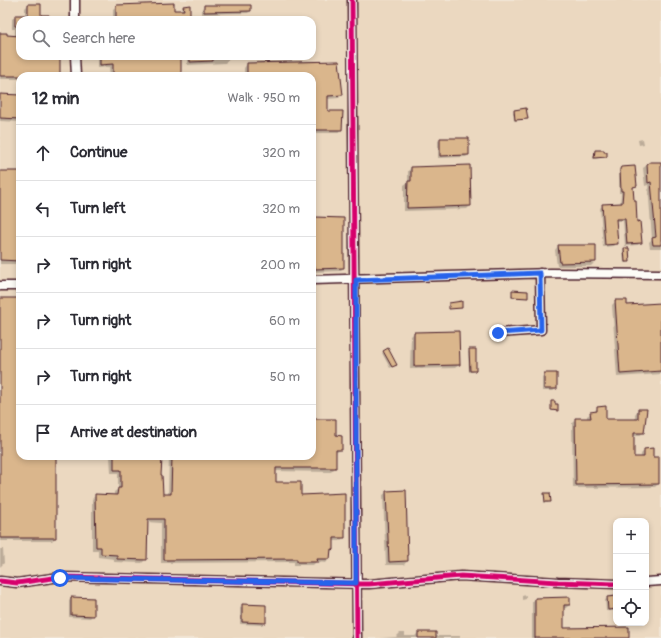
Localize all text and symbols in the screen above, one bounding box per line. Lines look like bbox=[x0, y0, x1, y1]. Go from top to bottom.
search box bbox=[16, 16, 316, 60]
icon: search bbox=[30, 27, 52, 49]
text: Search here bbox=[62, 29, 135, 48]
text: 12 min bbox=[32, 88, 79, 109]
text: Walk · 950 m bbox=[228, 90, 300, 106]
icon: ahead bbox=[32, 142, 54, 164]
text: Continue bbox=[70, 143, 128, 162]
text: 320 m bbox=[262, 145, 300, 161]
icon: left bbox=[32, 198, 54, 220]
text: Turn left bbox=[70, 199, 126, 218]
text: 320 m bbox=[262, 201, 300, 217]
icon: right bbox=[32, 254, 54, 276]
text: Turn right bbox=[70, 255, 131, 274]
text: 200 m bbox=[261, 257, 300, 273]
icon: right bbox=[32, 310, 54, 332]
text: Turn right bbox=[70, 311, 131, 330]
text: 60 m bbox=[269, 313, 300, 329]
route end bbox=[489, 324, 507, 342]
icon: right bbox=[32, 366, 54, 388]
text: Turn right bbox=[70, 367, 131, 386]
text: 50 m bbox=[270, 369, 300, 385]
icon: arrive bbox=[32, 422, 54, 444]
text: Arrive at destination bbox=[70, 423, 197, 442]
map controls bbox=[613, 518, 649, 626]
button: + bbox=[613, 518, 649, 554]
button: − bbox=[613, 554, 649, 590]
route start bbox=[51, 569, 69, 587]
button: locate bbox=[613, 590, 649, 626]

